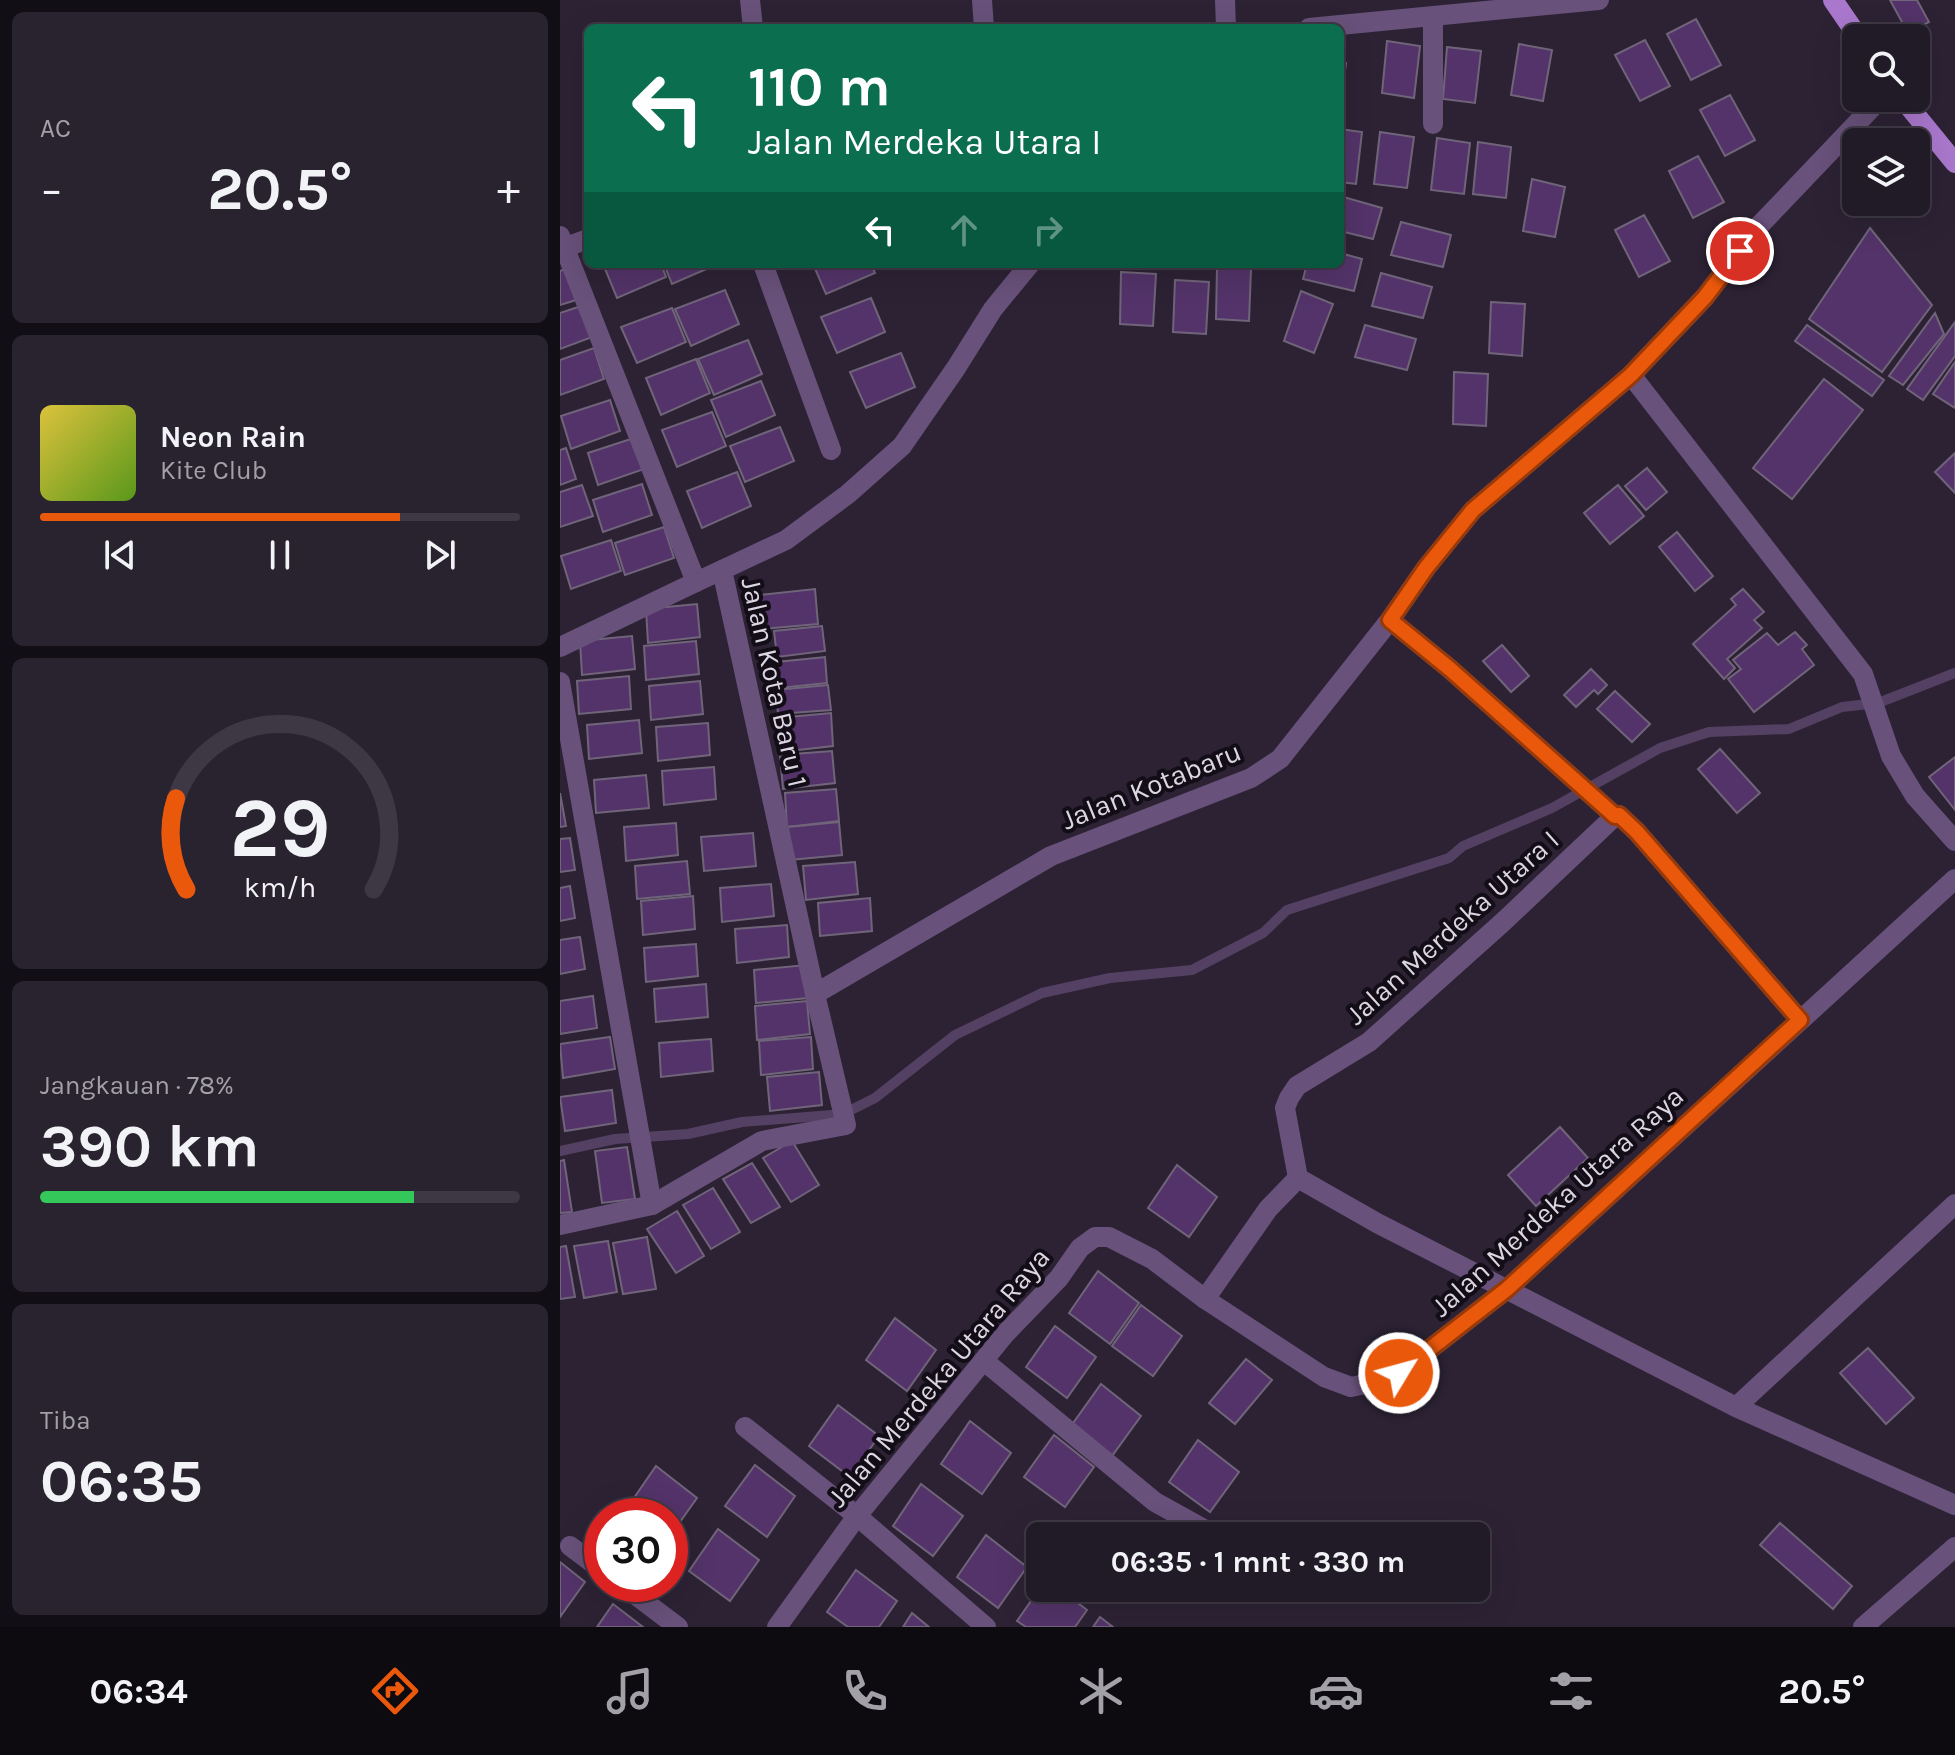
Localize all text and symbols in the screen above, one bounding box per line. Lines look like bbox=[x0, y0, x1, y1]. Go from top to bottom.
map controls bbox=[1842, 24, 1930, 216]
button: search bbox=[1842, 24, 1930, 112]
text: 110 m bbox=[748, 54, 891, 119]
icon: left bbox=[616, 56, 720, 160]
text: AC bbox=[40, 113, 71, 144]
text: Jalan Merdeka Utara I bbox=[748, 121, 1101, 163]
button: layers bbox=[1842, 128, 1930, 216]
text: 20.5° bbox=[207, 154, 353, 224]
text: − bbox=[40, 164, 63, 215]
text: + bbox=[497, 164, 520, 215]
icon: left bbox=[858, 208, 902, 252]
icon: ahead bbox=[942, 208, 986, 252]
icon: right bbox=[1026, 208, 1070, 252]
pin bbox=[1706, 217, 1774, 285]
icon: arrive bbox=[1718, 229, 1762, 273]
text: Neon Rain bbox=[160, 419, 306, 455]
text: Kite Club bbox=[160, 455, 267, 486]
icon: previous bbox=[98, 533, 142, 577]
icon: pause bbox=[258, 533, 302, 577]
icon: next bbox=[418, 533, 462, 577]
street label: Jalan Kota Baru 1 bbox=[734, 574, 815, 790]
street label: Jalan Kotabaru bbox=[1057, 734, 1246, 837]
text: 29 bbox=[229, 779, 331, 876]
street label: Jalan Merdeka Utara I bbox=[1339, 823, 1565, 1032]
text: km/h bbox=[244, 871, 316, 904]
text: Jangkauan · 78% bbox=[40, 1070, 234, 1101]
street label: Jalan Merdeka Utara Raya bbox=[1424, 1079, 1690, 1323]
text: 390 km bbox=[40, 1111, 259, 1181]
street label: Jalan Merdeka Utara Raya bbox=[820, 1241, 1056, 1514]
position arrow bbox=[1357, 1331, 1441, 1415]
text: Tiba bbox=[40, 1405, 90, 1436]
text: 06:35 bbox=[40, 1446, 203, 1516]
speed limit sign: 30 bbox=[584, 1498, 688, 1602]
text: 06:35 · 1 mnt · 330 m bbox=[1111, 1544, 1405, 1580]
icon: directions bbox=[367, 1663, 423, 1719]
icon: music bbox=[602, 1663, 658, 1719]
icon: phone bbox=[837, 1663, 893, 1719]
icon: climate bbox=[1073, 1663, 1129, 1719]
icon: car bbox=[1308, 1663, 1364, 1719]
icon: filters bbox=[1543, 1663, 1599, 1719]
text: 06:34 bbox=[90, 1670, 188, 1712]
text: 20.5° bbox=[1778, 1670, 1865, 1712]

